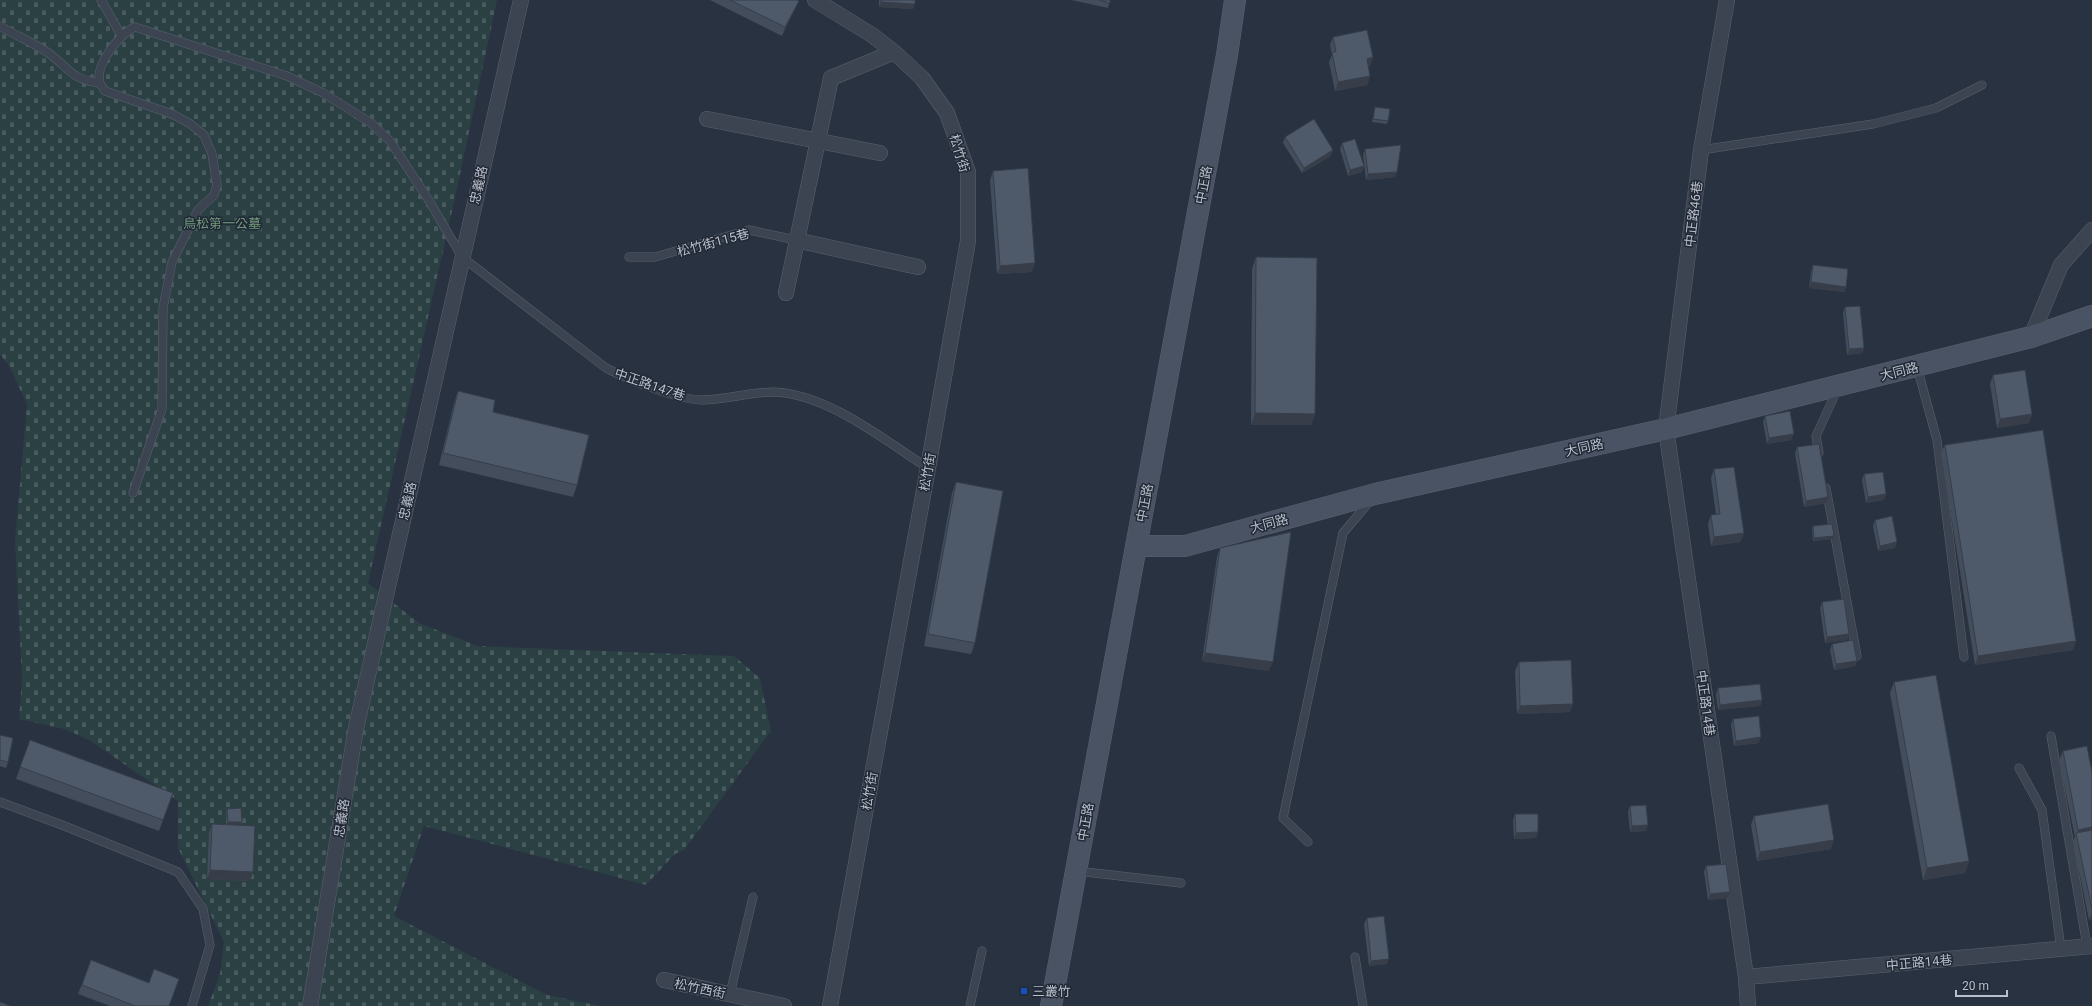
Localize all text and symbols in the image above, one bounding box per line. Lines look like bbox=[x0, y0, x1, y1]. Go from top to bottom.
street label: 松竹街 bbox=[947, 132, 972, 174]
street label: 忠義路 bbox=[467, 164, 490, 206]
street label: 中正路 bbox=[1192, 165, 1215, 206]
street label: 中正路46巷 bbox=[1682, 180, 1705, 248]
park label: 鳥松第一公墓 bbox=[183, 216, 261, 231]
street label: 松竹街115巷 bbox=[675, 226, 751, 259]
street label: 大同路 bbox=[1878, 359, 1920, 383]
street label: 中正路147巷 bbox=[612, 365, 687, 404]
street label: 大同路 bbox=[1563, 436, 1605, 459]
street label: 松竹街 bbox=[917, 452, 938, 493]
street label: 忠義路 bbox=[396, 480, 419, 522]
street label: 中正路 bbox=[1133, 483, 1156, 524]
street label: 大同路 bbox=[1248, 511, 1290, 536]
street label: 中正路14巷 bbox=[1693, 669, 1718, 737]
street label: 松竹街 bbox=[859, 771, 880, 812]
street label: 忠義路 bbox=[331, 798, 352, 839]
street label: 中正路 bbox=[1075, 802, 1096, 843]
street label: 中正路14巷 bbox=[1885, 952, 1953, 973]
scale bar bbox=[1956, 972, 2007, 998]
street label: 松竹西街 bbox=[673, 976, 727, 1001]
text: 20 m bbox=[1962, 979, 1989, 993]
place label: 三叢竹 bbox=[1032, 984, 1071, 999]
marker: 三叢竹 bbox=[1019, 986, 1029, 996]

